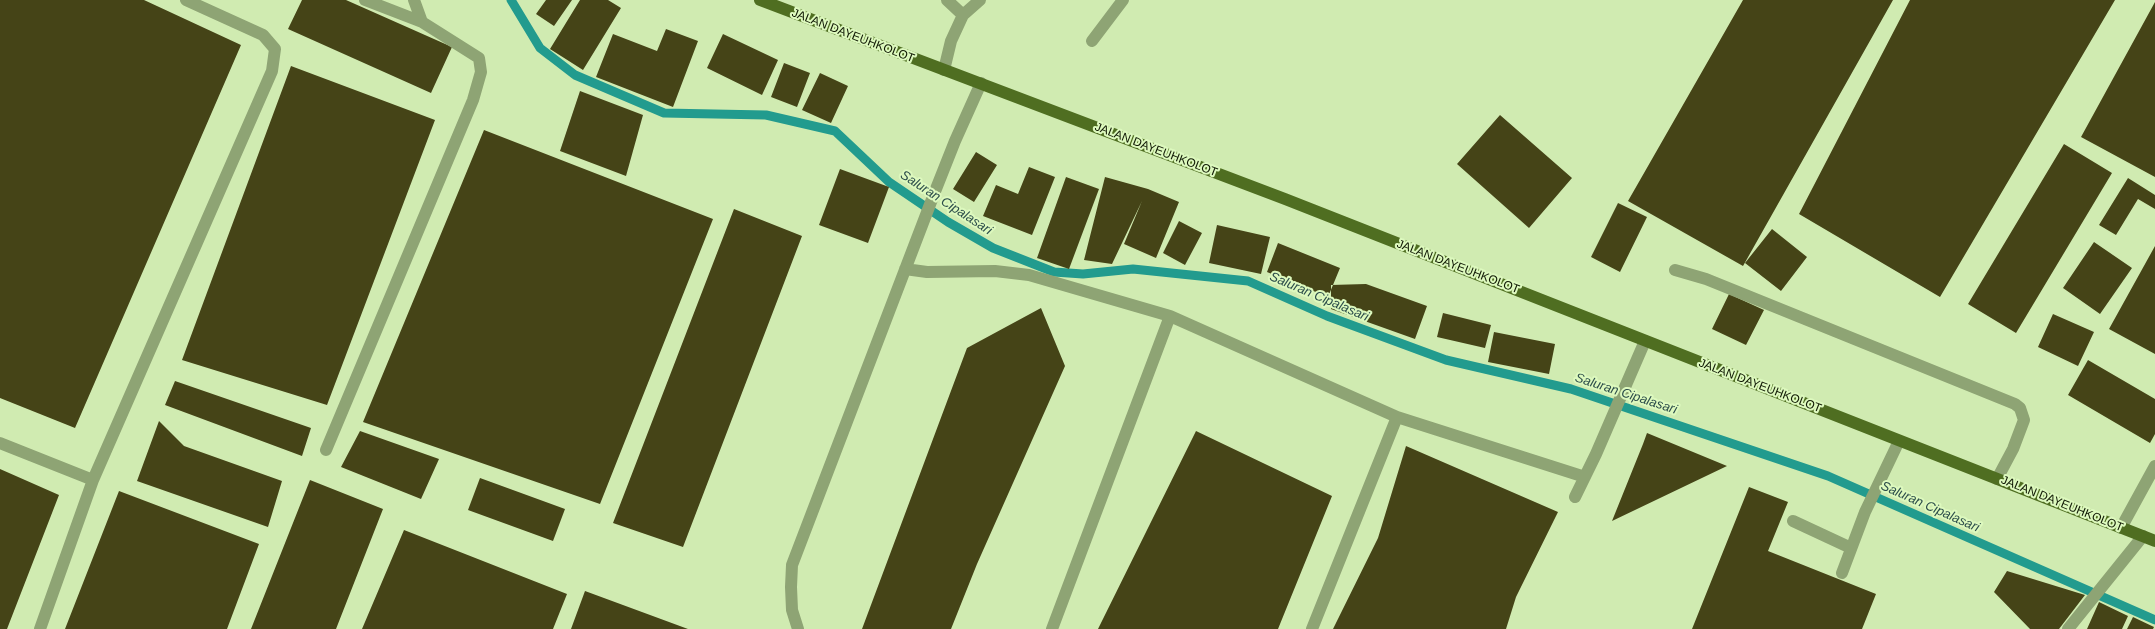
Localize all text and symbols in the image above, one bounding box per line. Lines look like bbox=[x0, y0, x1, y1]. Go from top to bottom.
street label: JALAN DAYEUHKOLOT bbox=[790, 6, 916, 66]
street label: JALAN DAYEUHKOLOT bbox=[1093, 120, 1219, 180]
water label: Saluran Cipalasari bbox=[897, 168, 995, 238]
street label: JALAN DAYEUHKOLOT bbox=[1395, 237, 1521, 297]
water label: Saluran Cipalasari bbox=[1267, 269, 1371, 325]
street label: JALAN DAYEUHKOLOT bbox=[1697, 356, 1823, 416]
water label: Saluran Cipalasari bbox=[1573, 370, 1679, 418]
street label: JALAN DAYEUHKOLOT bbox=[1999, 473, 2125, 535]
water label: Saluran Cipalasari bbox=[1878, 478, 1982, 536]

